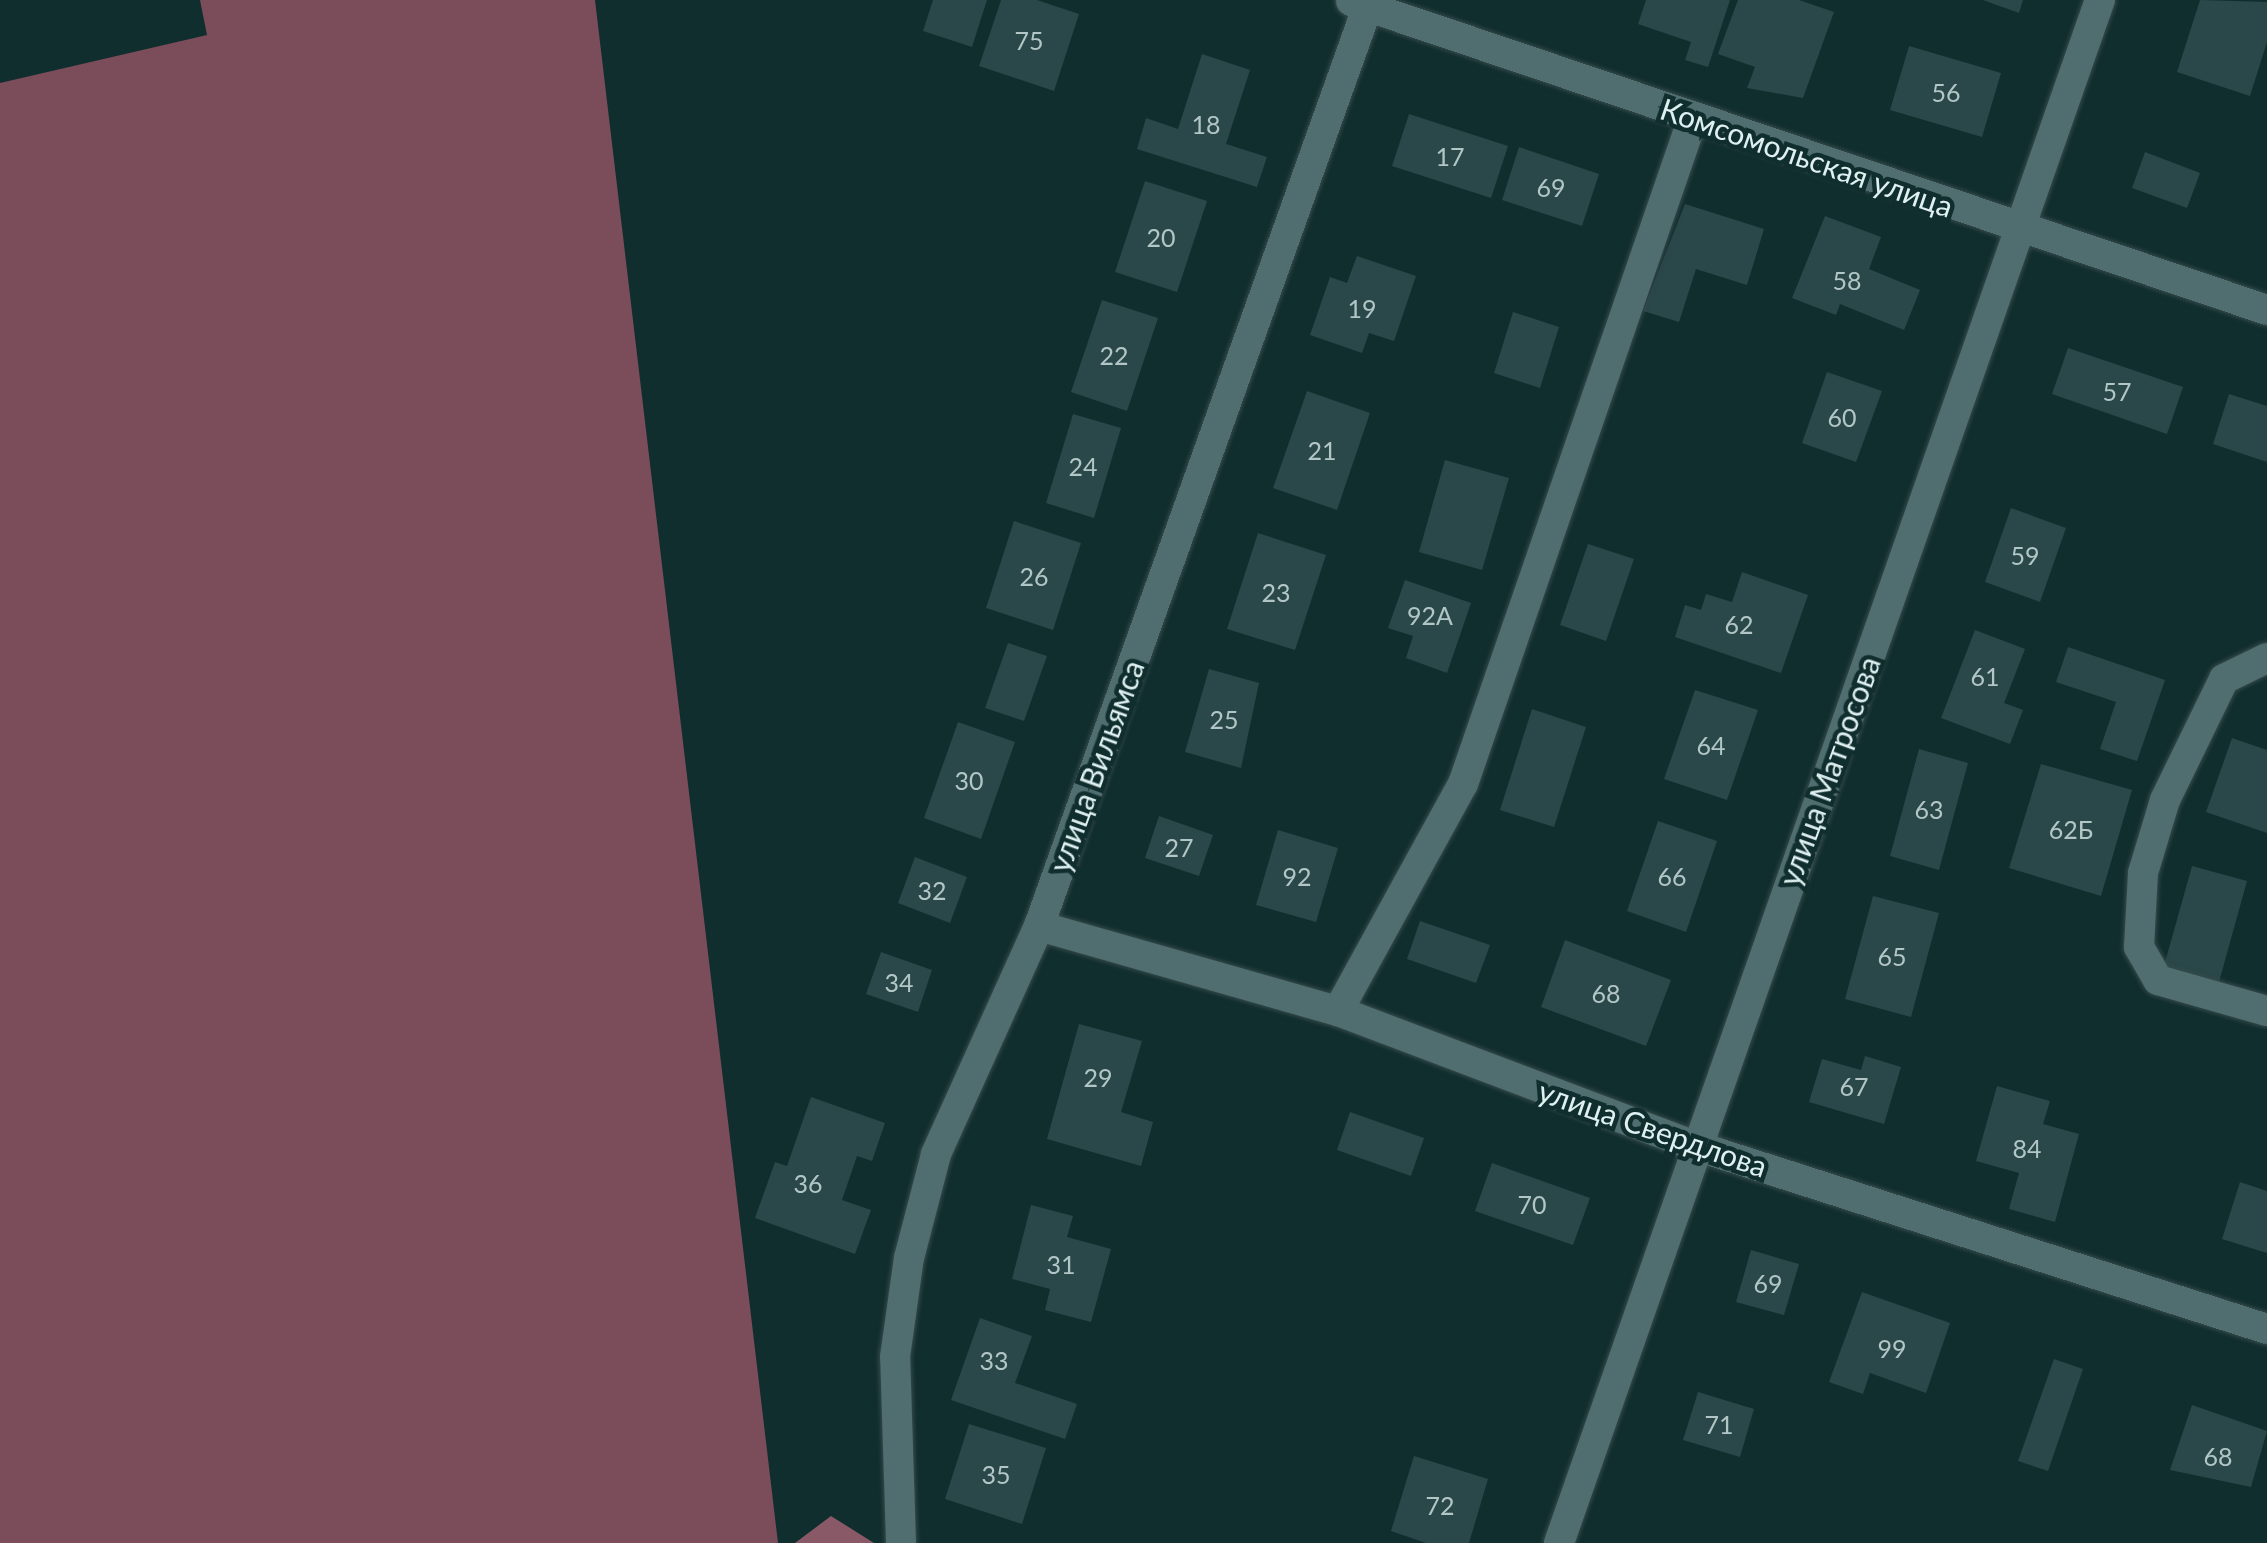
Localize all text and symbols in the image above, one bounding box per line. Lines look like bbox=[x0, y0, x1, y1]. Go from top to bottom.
house number: 75 bbox=[1015, 25, 1043, 55]
house number: 56 bbox=[1932, 77, 1960, 107]
street label: Комсомольская улица bbox=[1656, 90, 1958, 224]
house number: 18 bbox=[1192, 109, 1220, 139]
house number: 17 bbox=[1436, 141, 1464, 171]
house number: 69 bbox=[1537, 172, 1565, 202]
house number: 20 bbox=[1147, 222, 1175, 252]
house number: 58 bbox=[1833, 265, 1861, 295]
house number: 19 bbox=[1348, 293, 1376, 323]
house number: 22 bbox=[1100, 340, 1128, 370]
house number: 57 bbox=[2103, 376, 2131, 406]
house number: 60 bbox=[1828, 402, 1856, 432]
house number: 21 bbox=[1308, 435, 1336, 465]
house number: 24 bbox=[1069, 451, 1097, 481]
house number: 59 bbox=[2011, 540, 2039, 570]
house number: 26 bbox=[1020, 561, 1048, 591]
house number: 23 bbox=[1262, 577, 1290, 607]
house number: 92А bbox=[1407, 600, 1453, 630]
house number: 62 bbox=[1725, 609, 1753, 639]
street label: улица Матросова bbox=[1771, 651, 1887, 891]
street label: улица Вильямса bbox=[1041, 655, 1151, 877]
house number: 61 bbox=[1971, 661, 1999, 691]
house number: 25 bbox=[1210, 704, 1238, 734]
house number: 64 bbox=[1697, 730, 1725, 760]
house number: 30 bbox=[955, 765, 983, 795]
house number: 63 bbox=[1915, 794, 1943, 824]
house number: 62Б bbox=[2049, 814, 2093, 844]
house number: 27 bbox=[1165, 832, 1193, 862]
house number: 92 bbox=[1283, 861, 1311, 891]
house number: 66 bbox=[1658, 861, 1686, 891]
house number: 32 bbox=[918, 875, 946, 905]
house number: 65 bbox=[1878, 941, 1906, 971]
house number: 34 bbox=[885, 967, 913, 997]
house number: 68 bbox=[1592, 978, 1620, 1008]
house number: 29 bbox=[1084, 1062, 1112, 1092]
house number: 67 bbox=[1840, 1071, 1868, 1101]
street label: улица Свердлова bbox=[1534, 1072, 1772, 1184]
house number: 84 bbox=[2013, 1133, 2041, 1163]
house number: 36 bbox=[794, 1168, 822, 1198]
house number: 70 bbox=[1518, 1189, 1546, 1219]
house number: 31 bbox=[1047, 1249, 1075, 1279]
house number: 69 bbox=[1754, 1268, 1782, 1298]
house number: 99 bbox=[1878, 1333, 1906, 1363]
house number: 33 bbox=[980, 1345, 1008, 1375]
house number: 71 bbox=[1705, 1409, 1733, 1439]
house number: 68 bbox=[2204, 1441, 2232, 1471]
house number: 35 bbox=[982, 1459, 1010, 1489]
house number: 72 bbox=[1426, 1490, 1454, 1520]

